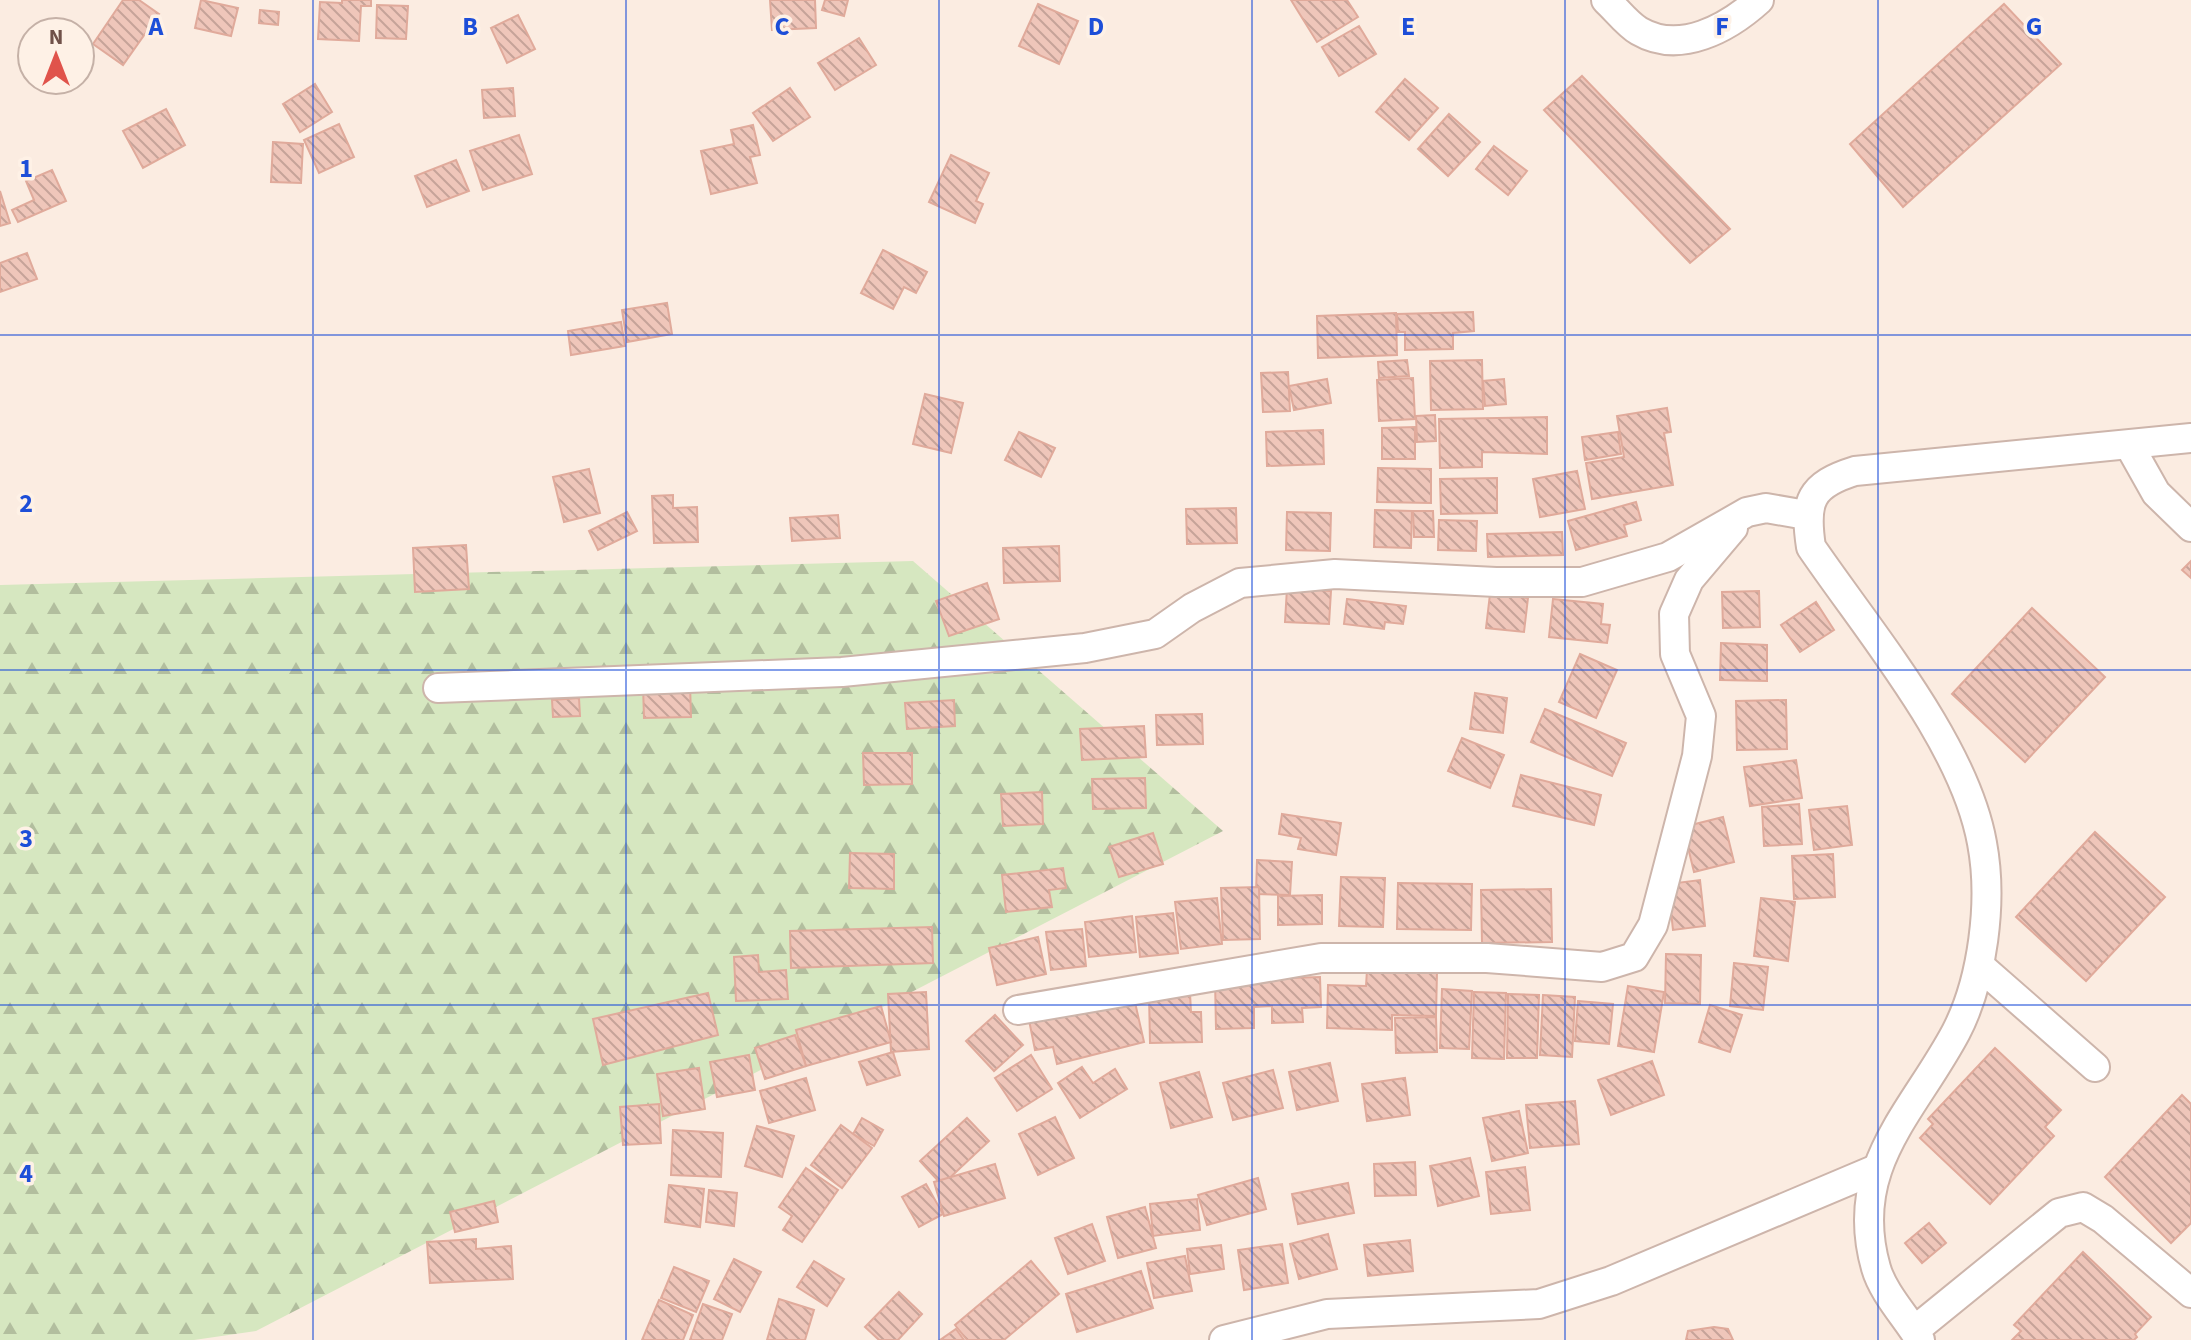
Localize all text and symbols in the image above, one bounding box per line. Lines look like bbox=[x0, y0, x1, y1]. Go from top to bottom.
text: A bbox=[148, 8, 165, 45]
text: B bbox=[462, 8, 478, 45]
text: C bbox=[774, 8, 790, 45]
text: D bbox=[1088, 8, 1104, 45]
text: E bbox=[1401, 8, 1415, 45]
text: F bbox=[1715, 8, 1729, 45]
text: G bbox=[2026, 8, 2042, 45]
north arrow bbox=[16, 16, 96, 96]
text: N bbox=[49, 21, 63, 53]
text: 1 bbox=[19, 150, 33, 187]
text: 2 bbox=[19, 485, 33, 522]
text: 3 bbox=[19, 820, 33, 857]
text: 4 bbox=[19, 1155, 33, 1192]

